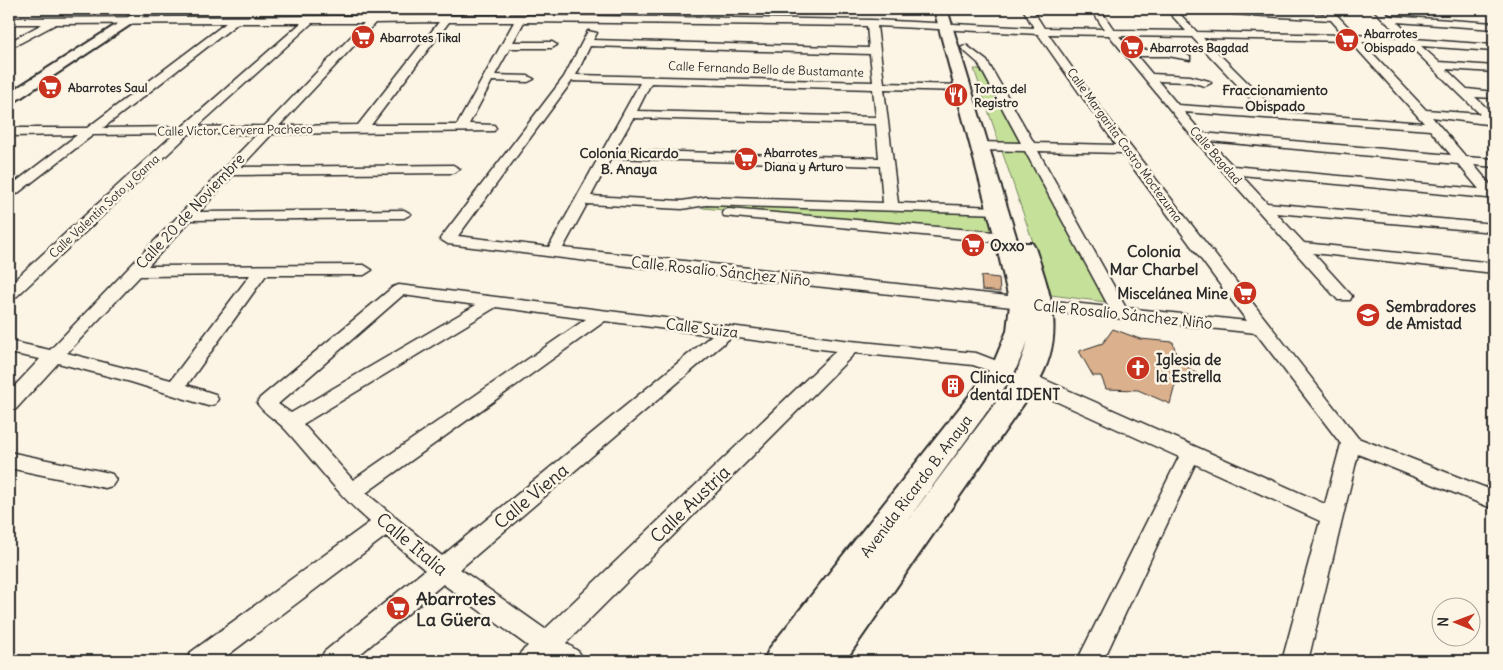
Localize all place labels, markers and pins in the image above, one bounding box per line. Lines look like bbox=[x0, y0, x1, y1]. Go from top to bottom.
supermarket icon: Abarrotes Tikal bbox=[350, 24, 376, 50]
place label: Abarrotes Obispado bbox=[1364, 26, 1418, 56]
supermarket icon: Abarrotes Obispado bbox=[1334, 27, 1360, 53]
place label: Abarrotes Tikal bbox=[380, 30, 461, 45]
supermarket icon: Abarrotes Bagdad bbox=[1119, 34, 1145, 60]
place label: Abarrotes Bagdad bbox=[1150, 40, 1249, 56]
supermarket icon: Abarrotes Saul bbox=[37, 74, 63, 100]
place label: Abarrotes Saul bbox=[68, 80, 148, 95]
place label: Tortas del Registro bbox=[974, 81, 1027, 111]
restaurant icon: Tortas del Registro bbox=[943, 82, 969, 108]
place label: Abarrotes Diana y Arturo bbox=[764, 145, 844, 175]
supermarket icon: Abarrotes Diana y Arturo bbox=[733, 146, 759, 172]
supermarket icon: Oxxo bbox=[960, 232, 986, 258]
place label: Oxxo bbox=[990, 236, 1025, 255]
supermarket icon: Miscelánea Mine bbox=[1232, 280, 1258, 306]
place label: Miscelánea Mine bbox=[1117, 284, 1228, 303]
place label: Sembradores de Amistad bbox=[1386, 297, 1476, 333]
school or university icon: Sembradores de Amistad bbox=[1355, 302, 1381, 328]
place label: Iglesia de la Estrella bbox=[1156, 350, 1222, 386]
church icon: Iglesia de la Estrella bbox=[1125, 355, 1151, 381]
place label: Clinica dental IDENT bbox=[970, 368, 1060, 404]
building icon: Clinica dental IDENT bbox=[940, 373, 966, 399]
place label: Abarrotes La Güera bbox=[416, 587, 496, 631]
supermarket icon: Abarrotes La Güera bbox=[385, 595, 411, 621]

